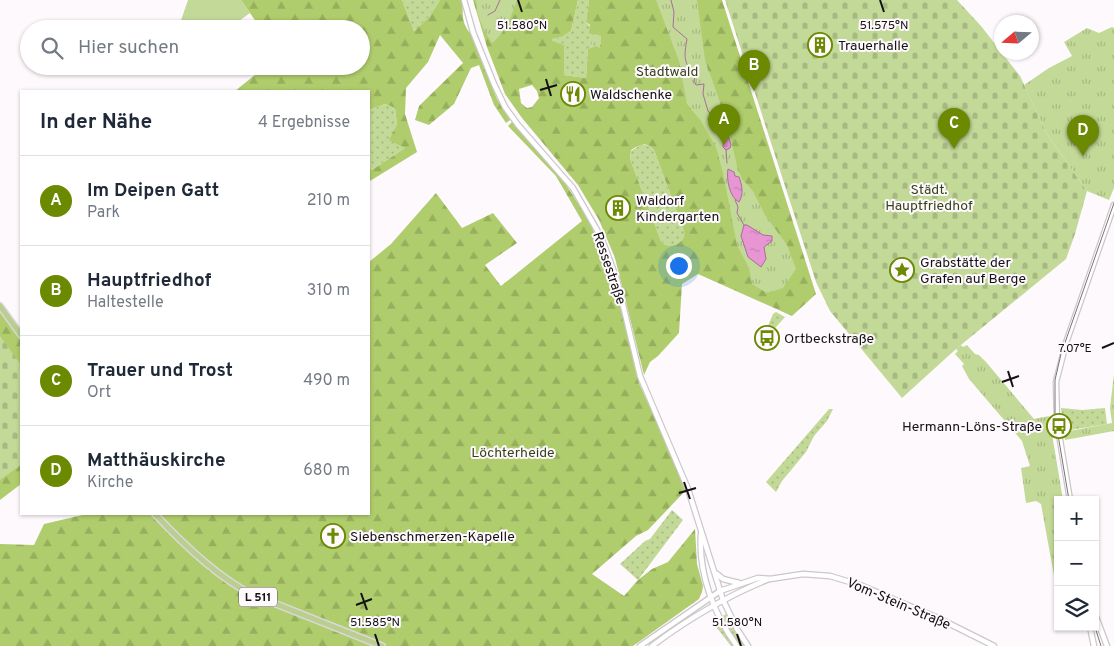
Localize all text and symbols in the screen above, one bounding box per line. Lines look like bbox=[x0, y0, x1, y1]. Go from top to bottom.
north arrow bbox=[994, 15, 1039, 60]
text: 51.580°N bbox=[497, 18, 547, 34]
text: 51.575°N bbox=[859, 18, 909, 34]
search box bbox=[20, 20, 370, 75]
building icon: Trauerhalle bbox=[807, 32, 833, 58]
icon: search bbox=[38, 34, 66, 62]
text: Hier suchen bbox=[78, 36, 179, 60]
place label: Trauerhalle bbox=[838, 38, 909, 55]
pin: B bbox=[738, 50, 770, 91]
park label: Stadtwald bbox=[636, 64, 698, 81]
restaurant icon: Waldschenke bbox=[560, 81, 586, 107]
place label: Waldschenke bbox=[590, 87, 672, 104]
pin: A bbox=[708, 104, 740, 145]
pin: C bbox=[938, 108, 970, 149]
text: In der Nähe bbox=[40, 109, 152, 136]
text: 4 Ergebnisse bbox=[258, 113, 350, 133]
pin: D bbox=[1067, 115, 1099, 156]
text: Im Deipen Gatt bbox=[87, 179, 219, 203]
park label: Städt. Hauptfriedhof bbox=[885, 182, 973, 215]
text: A bbox=[50, 191, 62, 211]
text: 210 m bbox=[307, 191, 350, 211]
place label: Waldorf Kindergarten bbox=[636, 193, 719, 226]
building icon: Waldorf Kindergarten bbox=[605, 195, 631, 221]
text: Park bbox=[87, 203, 120, 223]
street label: Ressestraße bbox=[588, 230, 629, 307]
your location bbox=[666, 253, 692, 279]
place label: Grabstätte der Grafen auf Berge bbox=[920, 255, 1026, 288]
place icon: Grabstätte der Grafen auf Berge bbox=[889, 257, 915, 283]
text: Hauptfriedhof bbox=[87, 269, 211, 293]
text: B bbox=[50, 281, 62, 301]
text: 310 m bbox=[307, 281, 350, 301]
text: Haltestelle bbox=[87, 293, 164, 313]
bus stop icon: Ortbeckstraße bbox=[754, 325, 780, 351]
place label: Ortbeckstraße bbox=[784, 331, 874, 348]
text: 7.07°E bbox=[1058, 341, 1092, 357]
text: Trauer und Trost bbox=[87, 359, 233, 383]
text: C bbox=[51, 371, 61, 391]
text: 490 m bbox=[303, 371, 350, 391]
text: Ort bbox=[87, 383, 111, 403]
bus stop icon: Hermann-Löns-Straße bbox=[1046, 413, 1072, 439]
place label: Hermann-Löns-Straße bbox=[902, 419, 1042, 436]
park label: Löchterheide bbox=[471, 445, 555, 462]
text: Matthäuskirche bbox=[87, 449, 225, 473]
text: D bbox=[50, 461, 62, 481]
text: 680 m bbox=[303, 461, 350, 481]
text: Kirche bbox=[87, 473, 133, 493]
map controls bbox=[1054, 496, 1099, 631]
button: + bbox=[1054, 496, 1099, 541]
church icon: Siebenschmerzen-Kapelle bbox=[320, 523, 346, 549]
place label: Siebenschmerzen-Kapelle bbox=[350, 529, 515, 546]
button: − bbox=[1054, 541, 1099, 586]
street label: Vom-Stein-Straße bbox=[844, 575, 953, 634]
button: layers bbox=[1054, 586, 1099, 631]
road number: L 511 bbox=[239, 588, 277, 606]
text: 51.585°N bbox=[350, 615, 400, 631]
text: 51.580°N bbox=[712, 615, 762, 631]

